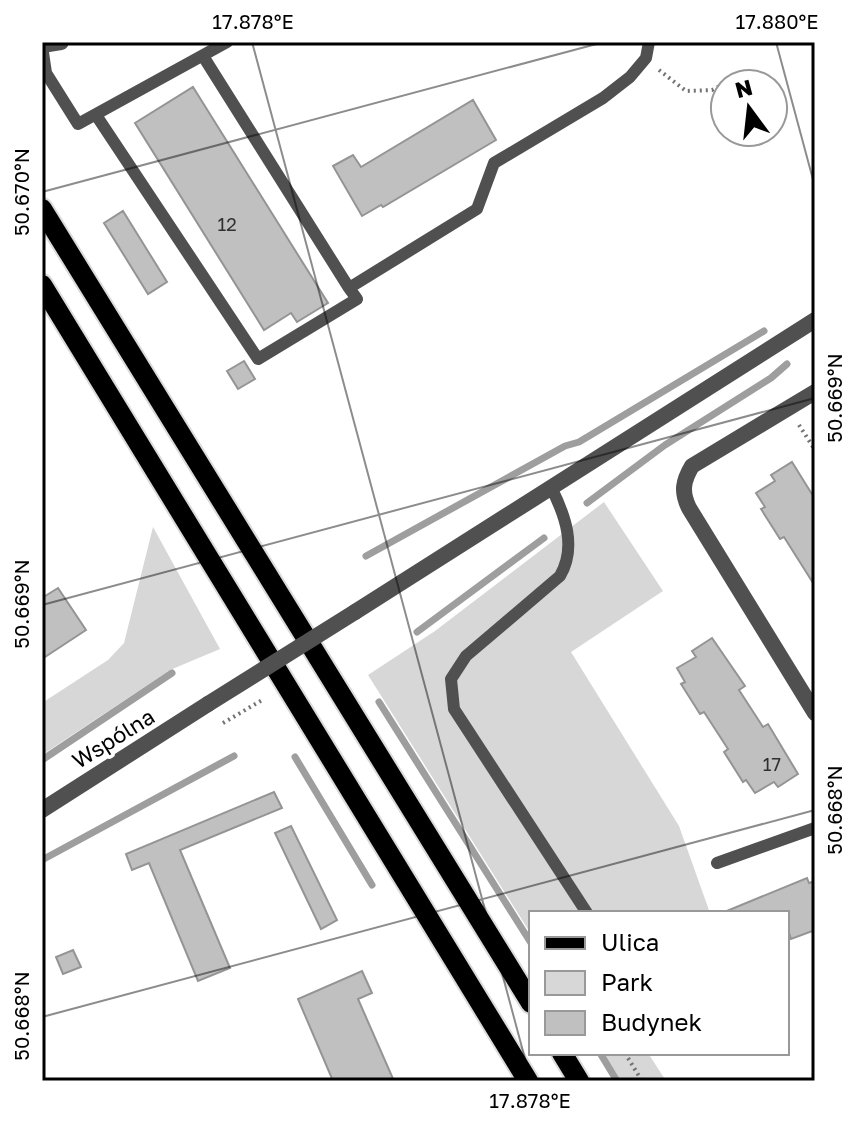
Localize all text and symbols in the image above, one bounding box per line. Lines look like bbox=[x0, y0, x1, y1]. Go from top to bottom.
text: 17.878°E bbox=[212, 9, 294, 33]
text: 17.880°E bbox=[735, 9, 819, 33]
north arrow bbox=[709, 68, 789, 148]
text: N bbox=[732, 73, 755, 103]
text: 50.670°N bbox=[9, 148, 33, 236]
house number: 12 bbox=[217, 213, 237, 235]
text: 50.669°N bbox=[822, 353, 846, 443]
text: 50.669°N bbox=[9, 559, 33, 649]
street label: Wspólna bbox=[67, 702, 159, 774]
house number: 17 bbox=[763, 753, 781, 775]
text: 50.668°N bbox=[822, 765, 846, 855]
legend bbox=[529, 911, 789, 1055]
text: Ulica bbox=[601, 927, 659, 956]
text: Park bbox=[601, 967, 653, 996]
text: 50.668°N bbox=[9, 971, 33, 1061]
text: Budynek bbox=[601, 1007, 702, 1036]
text: 17.878°E bbox=[489, 1088, 571, 1112]

